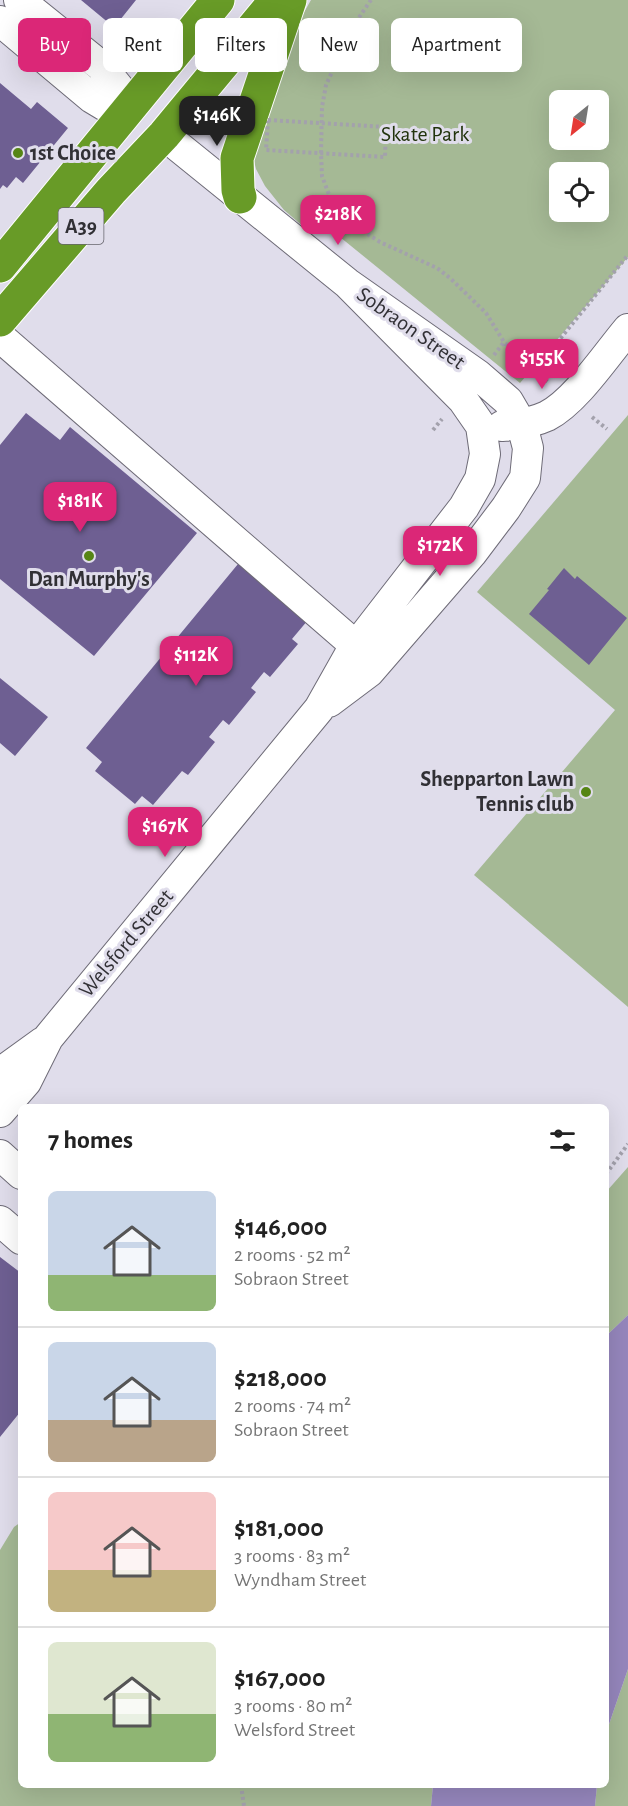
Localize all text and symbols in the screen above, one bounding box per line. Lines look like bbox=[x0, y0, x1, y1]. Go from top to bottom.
chip: Buy bbox=[18, 18, 91, 72]
chip: Rent bbox=[103, 18, 183, 72]
chip: Filters bbox=[195, 18, 287, 72]
chip: New bbox=[299, 18, 379, 72]
chip: Apartment bbox=[391, 18, 522, 72]
north arrow bbox=[549, 90, 609, 150]
map controls bbox=[549, 90, 609, 222]
pin: $146K bbox=[175, 96, 259, 147]
text: $146K bbox=[193, 105, 241, 125]
park label: Skate Park bbox=[381, 123, 469, 145]
place label: 1st Choice bbox=[30, 142, 116, 164]
marker: 1st Choice bbox=[11, 146, 25, 160]
button: locate bbox=[549, 162, 609, 222]
pin: $218K bbox=[296, 195, 380, 246]
text: $218K bbox=[314, 204, 362, 224]
road number: A39 bbox=[58, 208, 104, 244]
street label: Sobraon Street bbox=[353, 283, 469, 373]
pin: $155K bbox=[500, 339, 584, 390]
text: $155K bbox=[519, 348, 565, 368]
pin: $181K bbox=[38, 482, 122, 533]
text: $181K bbox=[58, 491, 102, 511]
pin: $172K bbox=[398, 526, 482, 577]
text: $172K bbox=[417, 535, 463, 555]
marker: Dan Murphy's bbox=[82, 549, 96, 563]
place label: Dan Murphy's bbox=[28, 568, 150, 591]
pin: $112K bbox=[154, 636, 238, 687]
text: $112K bbox=[174, 645, 218, 665]
place label: Shepparton Lawn Tennis club bbox=[420, 768, 574, 815]
marker: Shepparton Lawn Tennis club bbox=[579, 785, 593, 799]
pin: $167K bbox=[123, 807, 207, 858]
text: $167K bbox=[142, 816, 188, 836]
street label: Welsford Street bbox=[75, 885, 177, 1001]
icon: filters bbox=[546, 1124, 579, 1157]
text: 7 homes bbox=[48, 1127, 133, 1153]
text: $146,000 bbox=[234, 1214, 327, 1240]
icon: home bbox=[96, 1215, 168, 1287]
text: 2 rooms · 52 m² bbox=[234, 1245, 351, 1265]
text: Sobraon Street bbox=[234, 1269, 349, 1289]
text: $218,000 bbox=[234, 1365, 327, 1391]
icon: home bbox=[96, 1366, 168, 1438]
text: 2 rooms · 74 m² bbox=[234, 1396, 351, 1416]
text: Sobraon Street bbox=[234, 1420, 349, 1440]
text: $181,000 bbox=[234, 1515, 324, 1541]
icon: home bbox=[96, 1516, 168, 1588]
text: 3 rooms · 83 m² bbox=[234, 1546, 350, 1566]
text: Wyndham Street bbox=[234, 1570, 366, 1590]
text: $167,000 bbox=[234, 1665, 325, 1691]
icon: home bbox=[96, 1666, 168, 1738]
text: 3 rooms · 80 m² bbox=[234, 1696, 352, 1716]
text: Welsford Street bbox=[234, 1720, 355, 1740]

